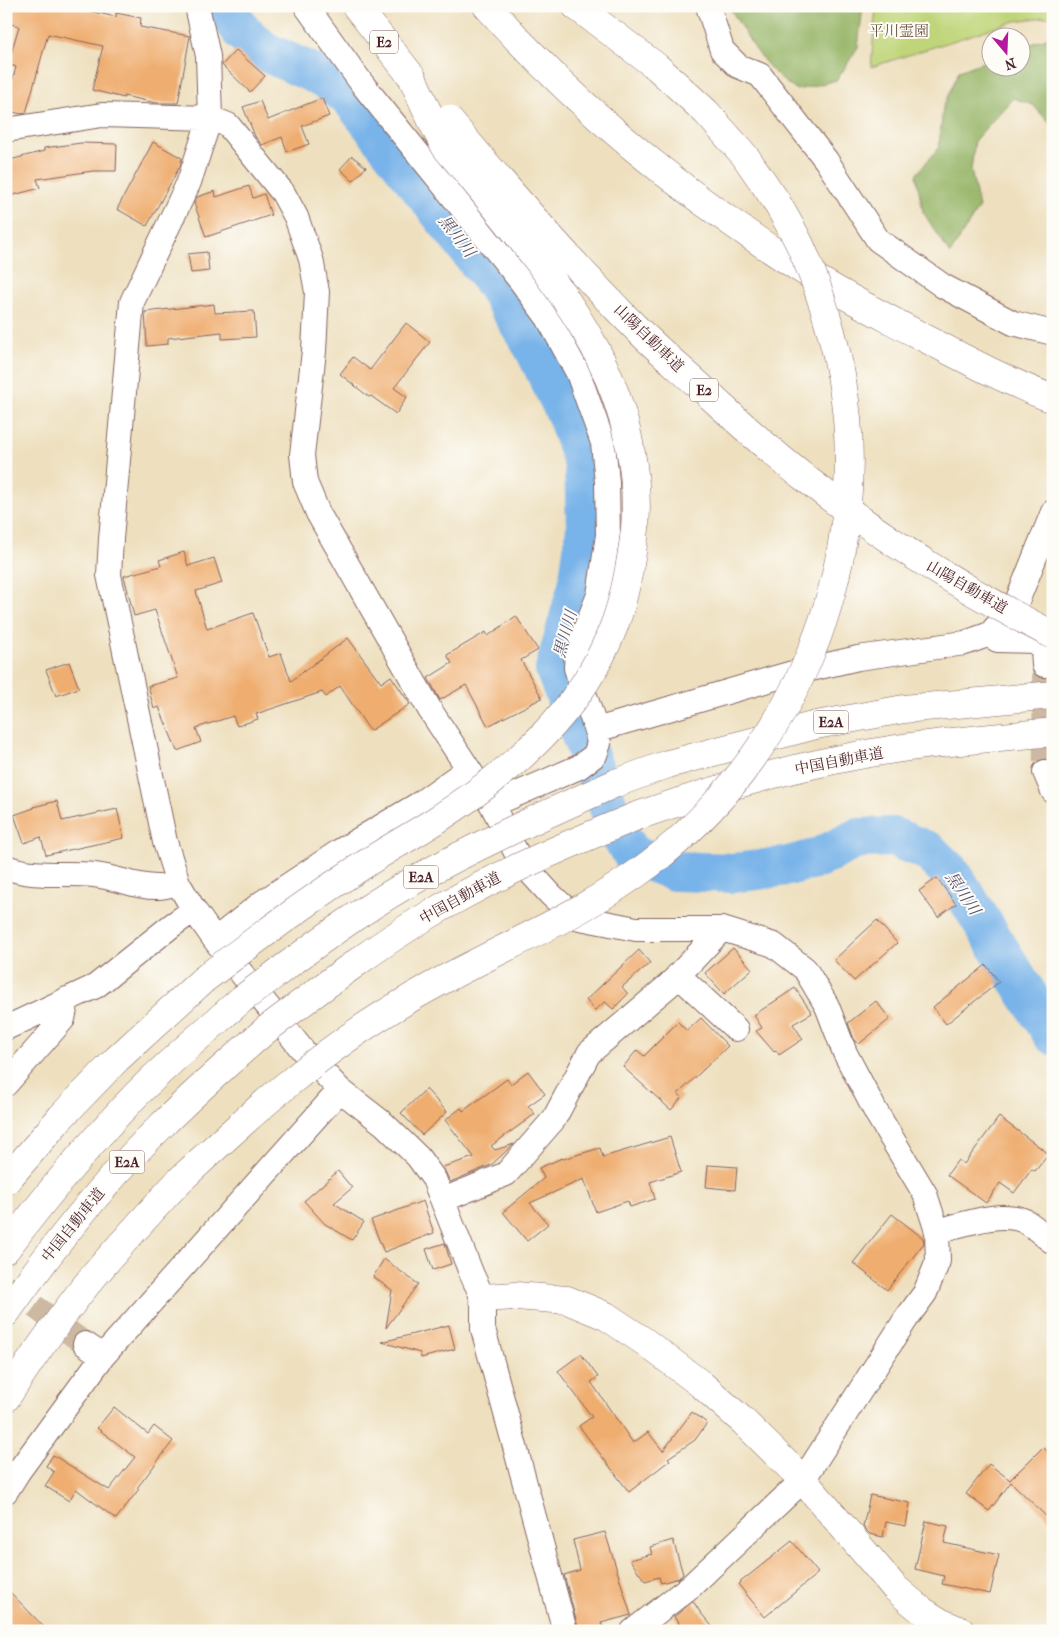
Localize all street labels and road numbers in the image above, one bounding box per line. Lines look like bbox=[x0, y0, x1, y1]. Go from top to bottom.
road number: E2 bbox=[370, 31, 398, 54]
street label: 山陽自動車道 bbox=[610, 300, 688, 376]
road number: E2 bbox=[690, 378, 718, 402]
street label: 山陽自動車道 bbox=[924, 557, 1010, 617]
road number: E2A bbox=[814, 710, 848, 734]
street label: 中国自動車道 bbox=[793, 744, 885, 778]
road number: E2A bbox=[404, 866, 438, 889]
street label: 中国自動車道 bbox=[416, 868, 504, 928]
road number: E2A bbox=[110, 1150, 144, 1174]
street label: 中国自動車道 bbox=[38, 1184, 108, 1266]

